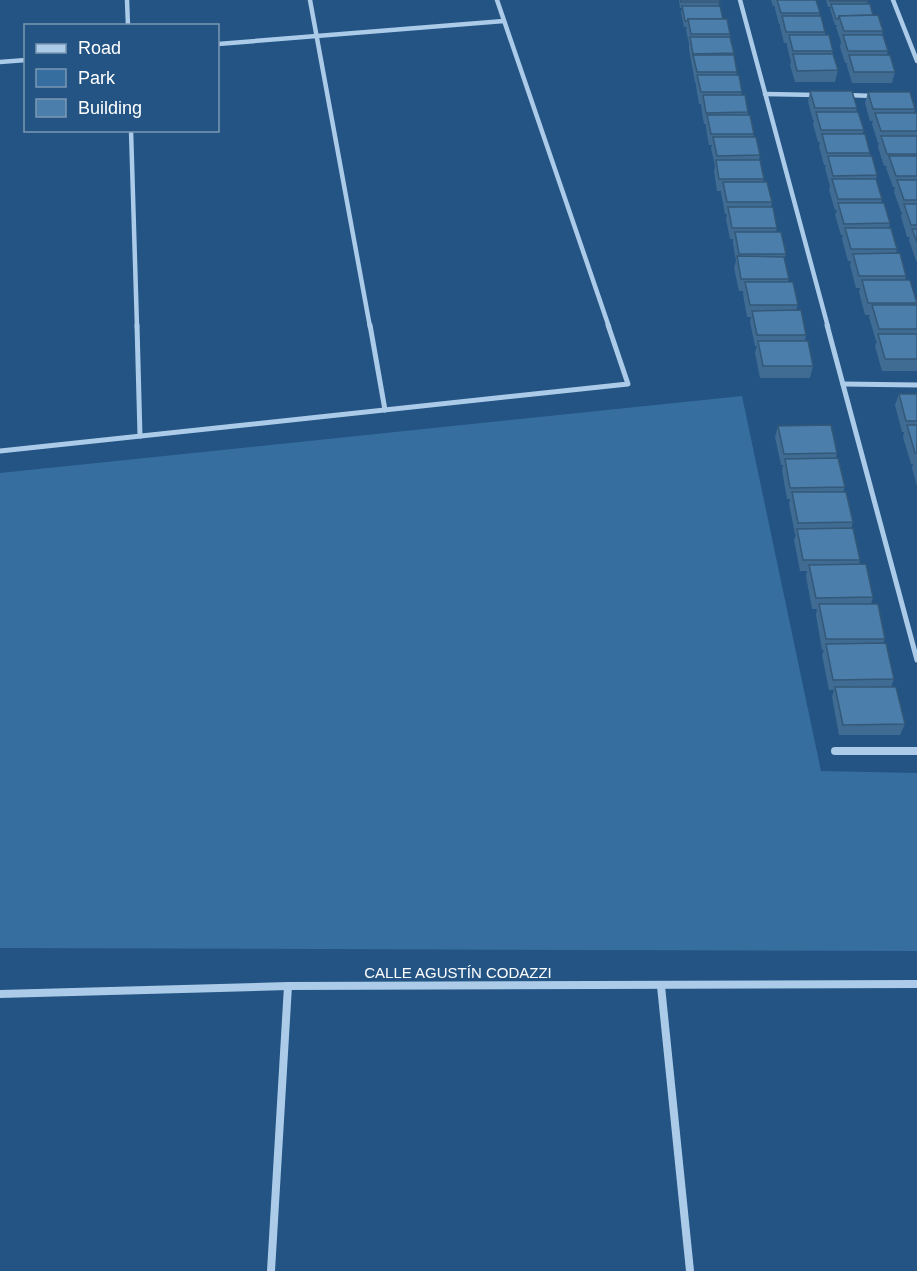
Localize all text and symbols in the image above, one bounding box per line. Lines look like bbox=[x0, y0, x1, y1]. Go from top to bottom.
legend bbox=[24, 24, 219, 132]
text: Road bbox=[78, 38, 121, 58]
text: Park bbox=[78, 68, 116, 88]
text: Building bbox=[78, 98, 142, 118]
street label: CALLE AGUSTÍN CODAZZI bbox=[364, 964, 552, 981]

